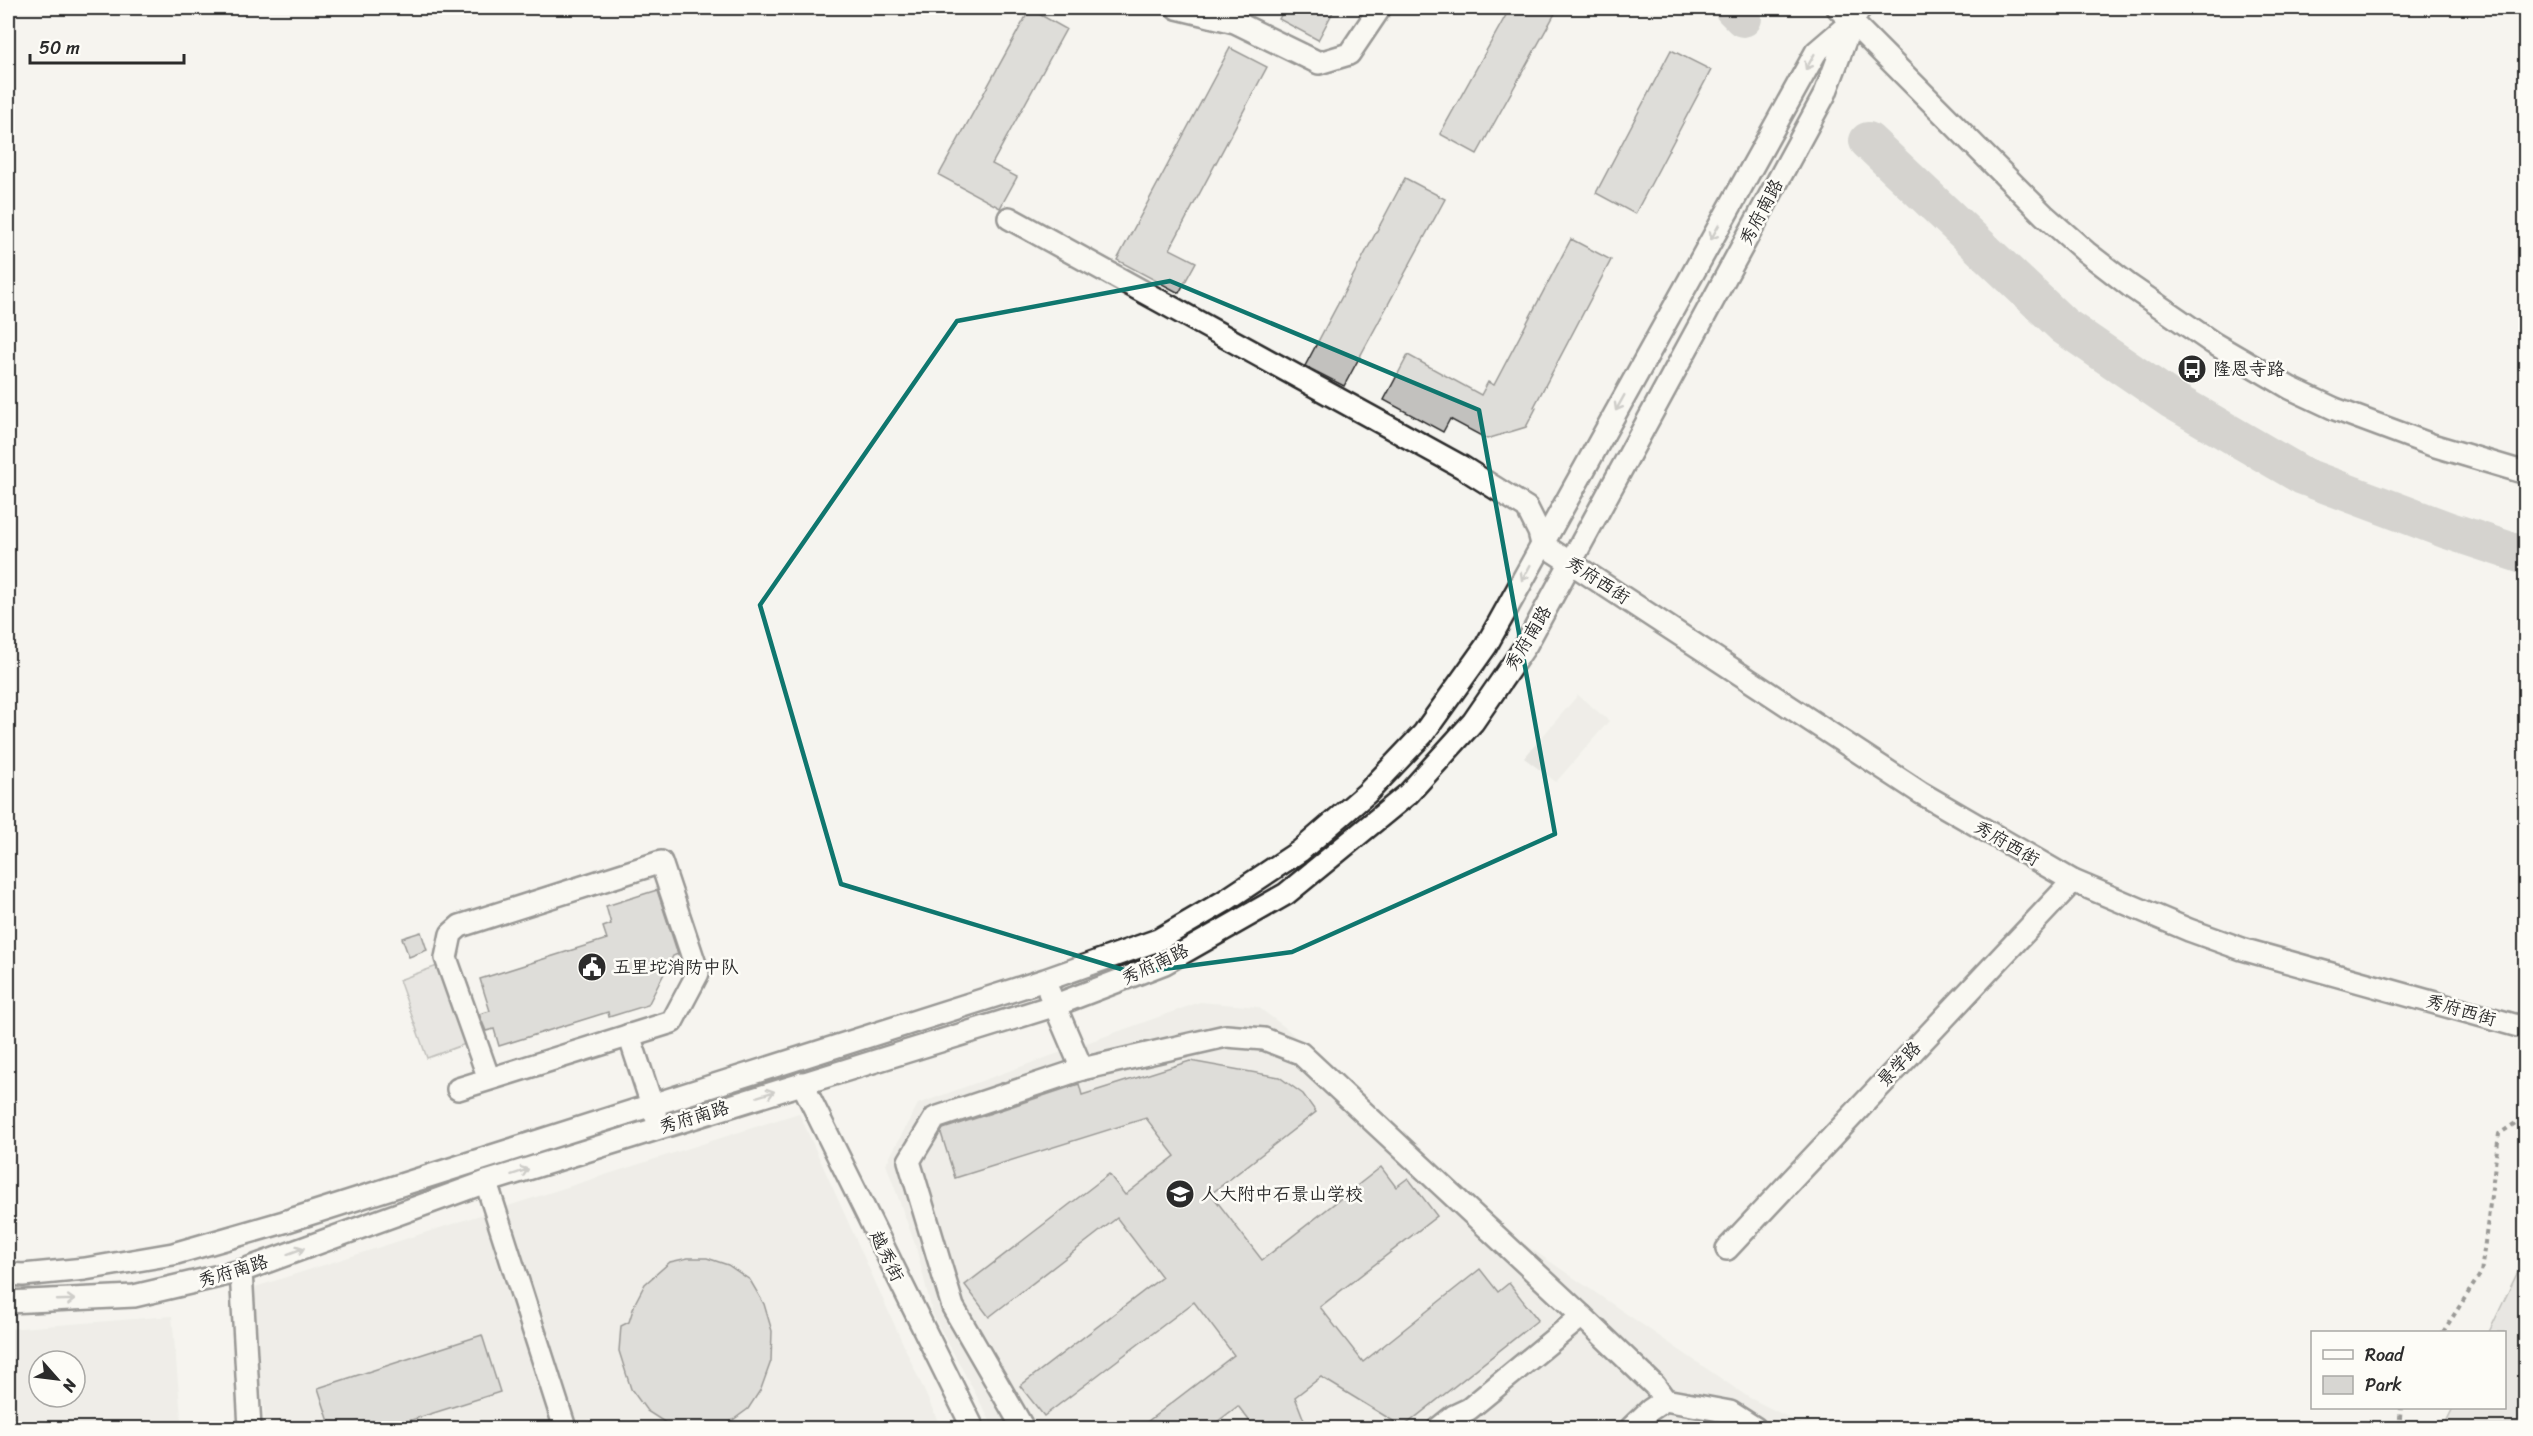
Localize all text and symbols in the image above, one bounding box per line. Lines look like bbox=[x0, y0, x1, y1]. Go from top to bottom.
scale bar bbox=[30, 27, 184, 65]
text: 50 m bbox=[39, 32, 80, 64]
one-way arrow bbox=[1804, 53, 1816, 70]
street label: 秀府南路 bbox=[1730, 173, 1792, 251]
one-way arrow bbox=[1709, 223, 1720, 241]
bus stop icon: 隆恩寺路 bbox=[2176, 353, 2208, 385]
place label: 隆恩寺路 bbox=[2213, 353, 2285, 385]
one-way arrow bbox=[1614, 394, 1626, 411]
street label: 秀府西街 bbox=[1559, 547, 1637, 613]
one-way arrow bbox=[1520, 564, 1532, 581]
street label: 秀府南路 bbox=[1496, 599, 1560, 677]
street label: 秀府西街 bbox=[1968, 811, 2046, 875]
street label: 秀府南路 bbox=[1116, 934, 1194, 994]
public building icon: 五里坨消防中队 bbox=[576, 951, 608, 983]
place label: 五里坨消防中队 bbox=[613, 951, 739, 983]
street label: 秀府西街 bbox=[2422, 985, 2500, 1035]
street label: 景学路 bbox=[1869, 1033, 1929, 1095]
one-way arrow bbox=[756, 1088, 775, 1099]
street label: 秀府南路 bbox=[655, 1091, 733, 1143]
one-way arrow bbox=[510, 1165, 529, 1176]
school or university icon: 人大附中石景山学校 bbox=[1164, 1178, 1196, 1210]
place label: 人大附中石景山学校 bbox=[1201, 1178, 1363, 1210]
street label: 越秀街 bbox=[861, 1225, 913, 1287]
one-way arrow bbox=[287, 1244, 305, 1255]
street label: 秀府南路 bbox=[194, 1245, 272, 1297]
one-way arrow bbox=[55, 1294, 75, 1305]
legend bbox=[2311, 1331, 2506, 1409]
text: Road bbox=[2365, 1339, 2405, 1371]
north arrow bbox=[27, 1349, 87, 1409]
text: Park bbox=[2365, 1369, 2402, 1401]
text: N bbox=[54, 1373, 86, 1398]

